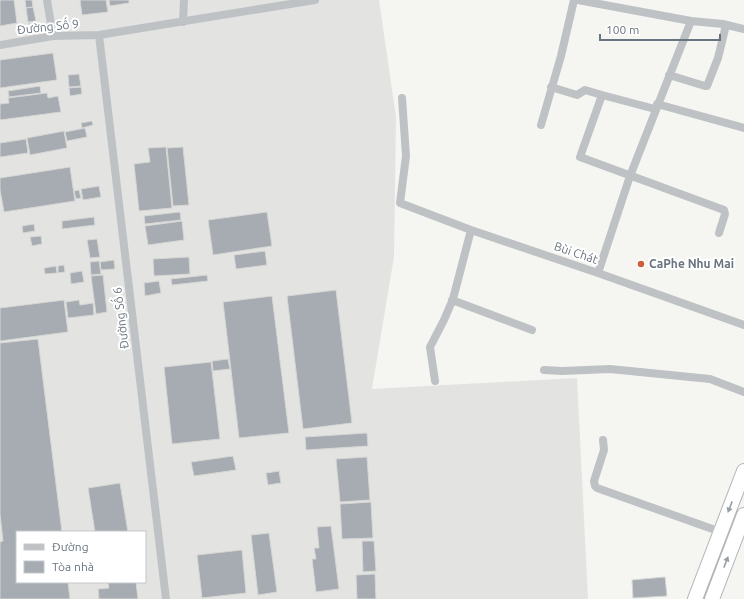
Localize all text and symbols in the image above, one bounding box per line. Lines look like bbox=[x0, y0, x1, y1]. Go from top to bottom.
street label: Đường Số 9 bbox=[16, 16, 80, 36]
scale bar bbox=[600, 16, 720, 42]
text: 100 m bbox=[606, 23, 639, 36]
street label: Bùi Chát bbox=[553, 239, 600, 266]
place label: CaPhe Nhu Mai bbox=[649, 257, 734, 270]
marker: CaPhe Nhu Mai bbox=[636, 259, 646, 269]
street label: Đường Số 6 bbox=[109, 286, 131, 350]
one-way arrow bbox=[727, 502, 733, 514]
legend bbox=[16, 531, 146, 583]
text: Đường bbox=[52, 540, 89, 553]
one-way arrow bbox=[723, 556, 729, 568]
text: Tòa nhà bbox=[52, 560, 94, 573]

